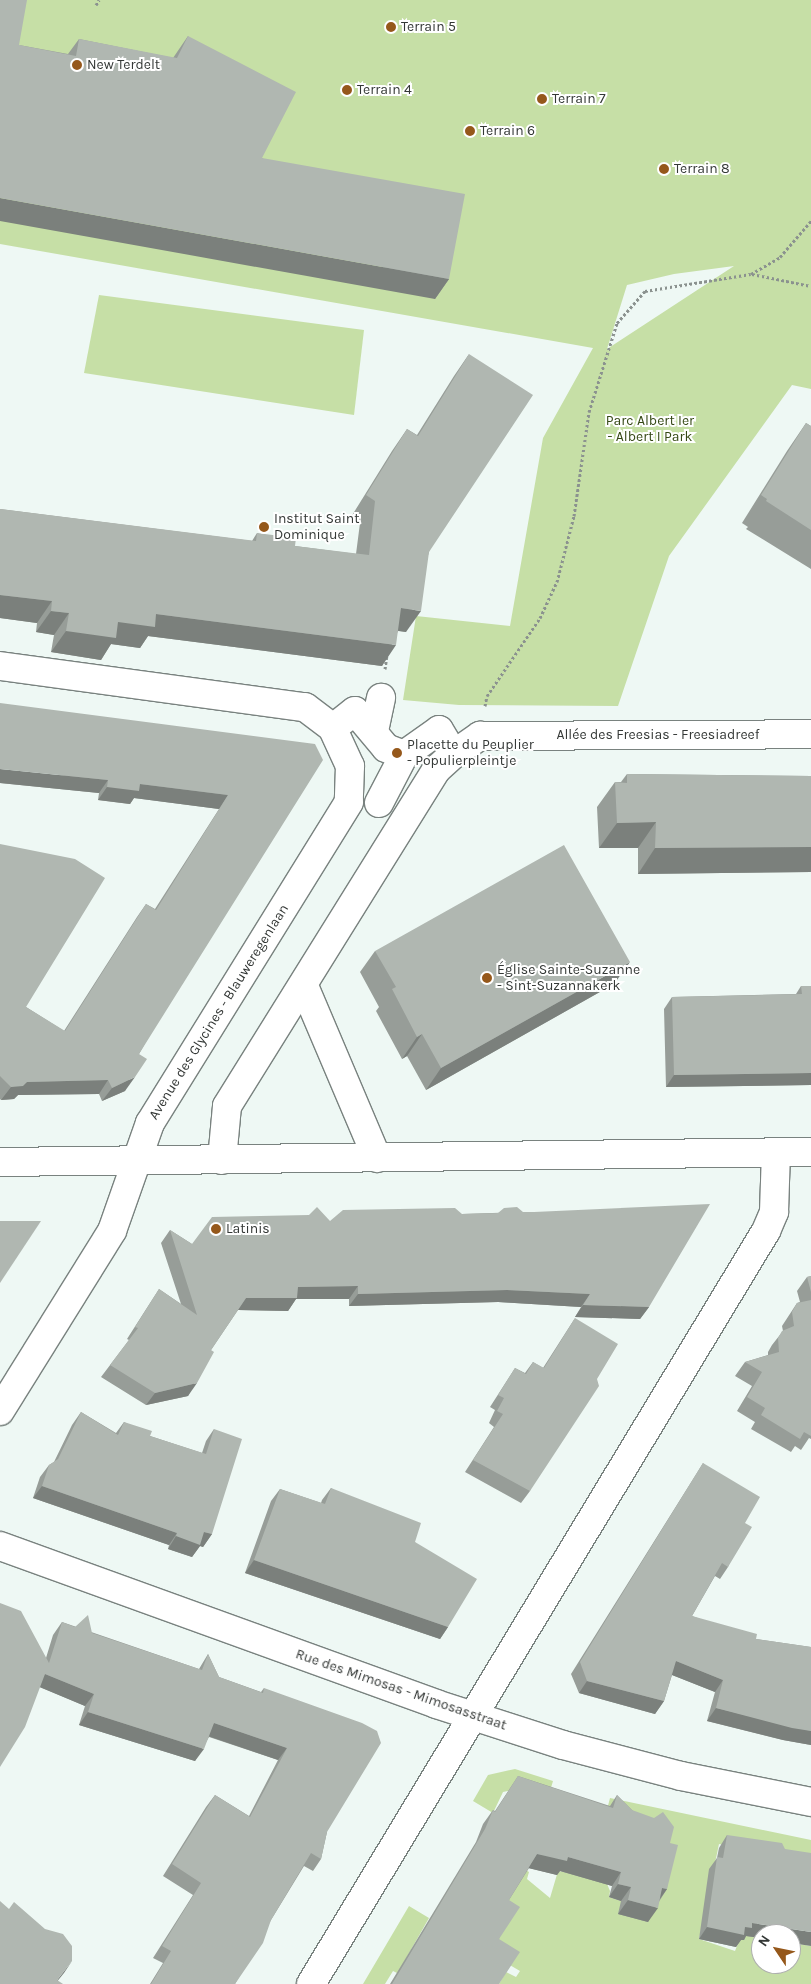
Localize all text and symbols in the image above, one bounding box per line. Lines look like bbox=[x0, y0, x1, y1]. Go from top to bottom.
place label: Terrain 5 bbox=[401, 19, 456, 35]
marker: Terrain 5 bbox=[385, 21, 397, 33]
place label: New Terdelt bbox=[87, 57, 160, 73]
marker: New Terdelt bbox=[71, 59, 83, 71]
place label: Terrain 4 bbox=[357, 82, 412, 98]
marker: Terrain 4 bbox=[341, 84, 353, 96]
place label: Terrain 7 bbox=[552, 91, 605, 107]
marker: Terrain 7 bbox=[536, 93, 548, 105]
place label: Terrain 6 bbox=[480, 123, 535, 139]
marker: Terrain 6 bbox=[464, 125, 476, 137]
place label: Terrain 8 bbox=[674, 161, 730, 177]
marker: Terrain 8 bbox=[658, 163, 670, 175]
park label: Parc Albert Ier - Albert I Park bbox=[606, 413, 694, 446]
place label: Institut Saint Dominique bbox=[274, 511, 360, 544]
marker: Institut Saint Dominique bbox=[258, 521, 270, 533]
street label: Allée des Freesias - Freesiadreef bbox=[556, 727, 760, 743]
place label: Placette du Peuplier - Populierpleintje bbox=[407, 737, 534, 770]
marker: Placette du Peuplier - Populierpleintje bbox=[391, 747, 403, 759]
street label: Avenue des Glycines - Blauweregenlaan bbox=[145, 901, 293, 1123]
place label: Église Sainte-Suzanne - Sint-Suzannakerk bbox=[497, 962, 640, 994]
marker: Église Sainte-Suzanne - Sint-Suzannakerk bbox=[481, 972, 493, 984]
place label: Latinis bbox=[226, 1221, 270, 1237]
marker: Latinis bbox=[210, 1223, 222, 1235]
street label: Rue des Mimosas - Mimosasstraat bbox=[293, 1646, 509, 1734]
north arrow bbox=[751, 1924, 801, 1974]
text: N bbox=[754, 1932, 774, 1950]

